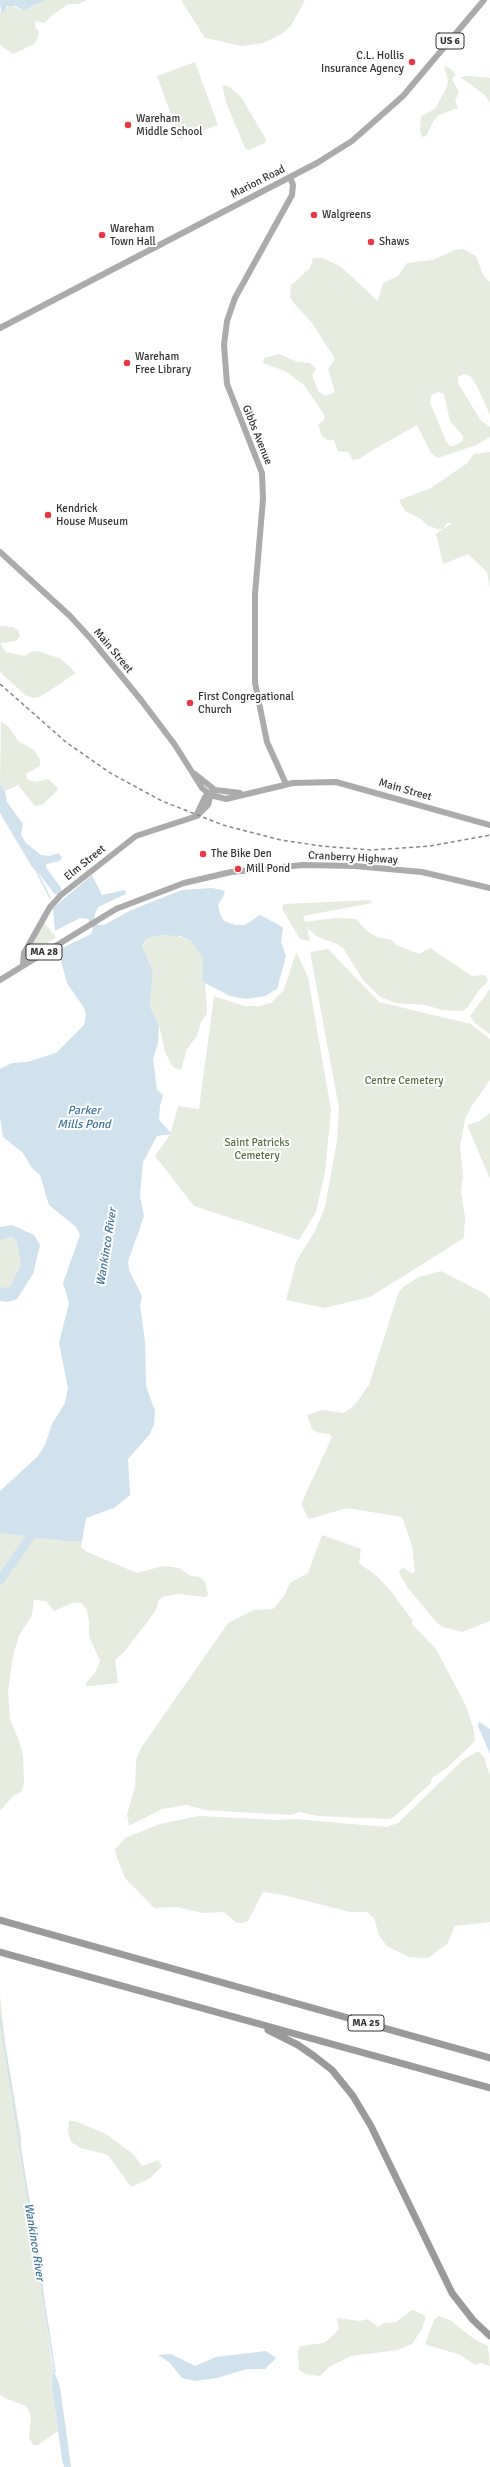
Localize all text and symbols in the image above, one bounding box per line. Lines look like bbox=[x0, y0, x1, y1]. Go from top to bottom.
road number: US 6 bbox=[436, 33, 464, 49]
place label: C.L. Hollis Insurance Agency bbox=[321, 49, 404, 75]
marker: C.L. Hollis Insurance Agency bbox=[407, 57, 417, 67]
place label: Wareham Middle School bbox=[136, 112, 203, 138]
marker: Wareham Middle School bbox=[123, 120, 133, 130]
street label: Marion Road bbox=[229, 163, 287, 201]
place label: Walgreens bbox=[322, 208, 371, 222]
marker: Walgreens bbox=[309, 210, 319, 220]
place label: Wareham Town Hall bbox=[110, 222, 156, 248]
marker: Wareham Town Hall bbox=[97, 230, 107, 240]
place label: Shaws bbox=[379, 235, 409, 249]
marker: Shaws bbox=[366, 237, 376, 247]
place label: Wareham Free Library bbox=[135, 350, 191, 376]
marker: Wareham Free Library bbox=[122, 358, 132, 368]
street label: Gibbs Avenue bbox=[239, 403, 275, 467]
place label: Kendrick House Museum bbox=[56, 502, 128, 528]
marker: Kendrick House Museum bbox=[43, 510, 53, 520]
street label: Main Street bbox=[90, 626, 136, 676]
place label: First Congregational Church bbox=[198, 690, 294, 716]
marker: First Congregational Church bbox=[185, 698, 195, 708]
street label: Main Street bbox=[377, 776, 433, 804]
street label: Elm Street bbox=[62, 842, 108, 884]
place label: The Bike Den bbox=[211, 847, 272, 861]
marker: The Bike Den bbox=[198, 849, 208, 859]
street label: Cranberry Highway bbox=[308, 849, 398, 867]
place label: Mill Pond bbox=[246, 862, 290, 876]
marker: Mill Pond bbox=[233, 864, 243, 874]
road number: MA 28 bbox=[26, 944, 62, 960]
park label: Centre Cemetery bbox=[365, 1074, 443, 1088]
water label: Parker Mills Pond bbox=[57, 1104, 111, 1132]
park label: Saint Patricks Cemetery bbox=[224, 1136, 290, 1162]
water label: Wankinco River bbox=[94, 1207, 120, 1287]
road number: MA 25 bbox=[348, 2015, 384, 2031]
water label: Wankinco River bbox=[21, 2202, 47, 2282]

